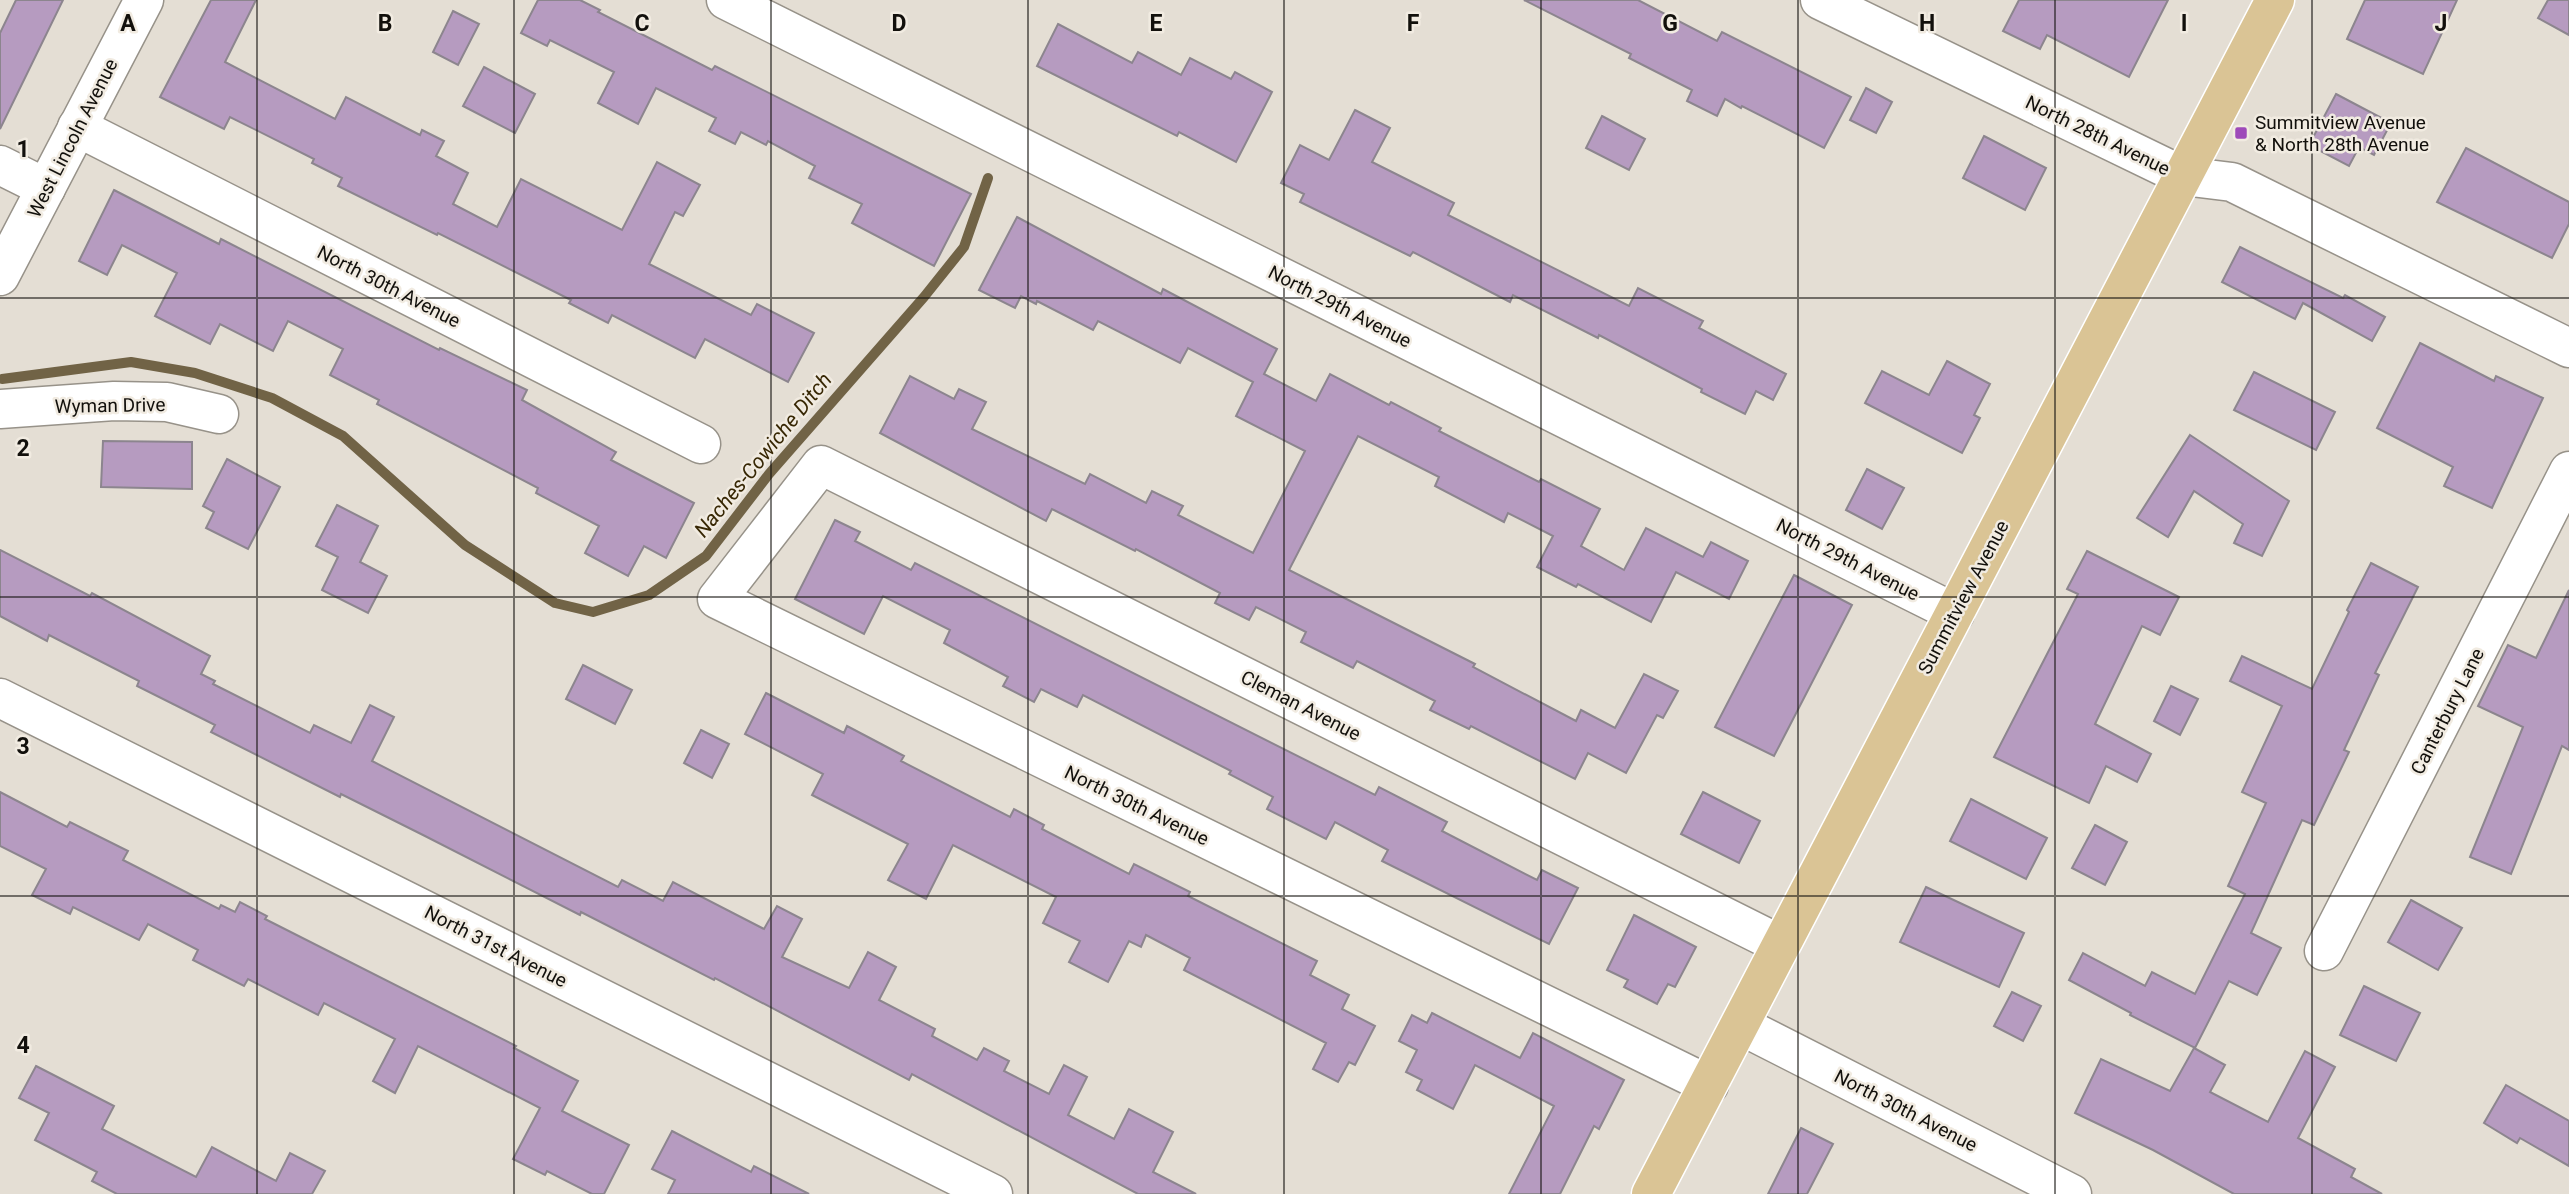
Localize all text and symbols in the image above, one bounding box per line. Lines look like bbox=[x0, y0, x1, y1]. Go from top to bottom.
text: A bbox=[120, 10, 136, 37]
text: B bbox=[378, 10, 392, 37]
text: C bbox=[634, 10, 650, 37]
text: D bbox=[892, 10, 906, 37]
text: E bbox=[1150, 10, 1163, 37]
text: F bbox=[1407, 10, 1420, 37]
text: G bbox=[1662, 10, 1678, 37]
text: H bbox=[1919, 10, 1935, 37]
text: I bbox=[2181, 10, 2187, 37]
text: J bbox=[2435, 10, 2447, 37]
street label: West Lincoln Avenue bbox=[22, 55, 123, 222]
street label: North 28th Avenue bbox=[2022, 91, 2174, 180]
place label: Summitview Avenue & North 28th Avenue bbox=[2255, 111, 2429, 156]
marker: Summitview Avenue & North 28th Avenue bbox=[2233, 125, 2249, 141]
text: 1 bbox=[16, 136, 30, 163]
street label: North 30th Avenue bbox=[313, 240, 464, 332]
street label: North 29th Avenue bbox=[1264, 260, 1415, 352]
water label: Naches-Cowiche Ditch bbox=[689, 368, 837, 542]
street label: Wyman Drive bbox=[54, 393, 166, 418]
text: 2 bbox=[16, 435, 30, 462]
street label: North 29th Avenue bbox=[1772, 513, 1923, 605]
street label: Summitview Avenue bbox=[1913, 516, 2014, 678]
street label: Canterbury Lane bbox=[2406, 644, 2489, 778]
street label: Cleman Avenue bbox=[1237, 665, 1365, 746]
text: 3 bbox=[16, 733, 30, 760]
street label: North 30th Avenue bbox=[1061, 761, 1213, 850]
street label: North 31st Avenue bbox=[421, 901, 571, 992]
text: 4 bbox=[16, 1032, 30, 1059]
street label: North 30th Avenue bbox=[1830, 1064, 1981, 1156]

